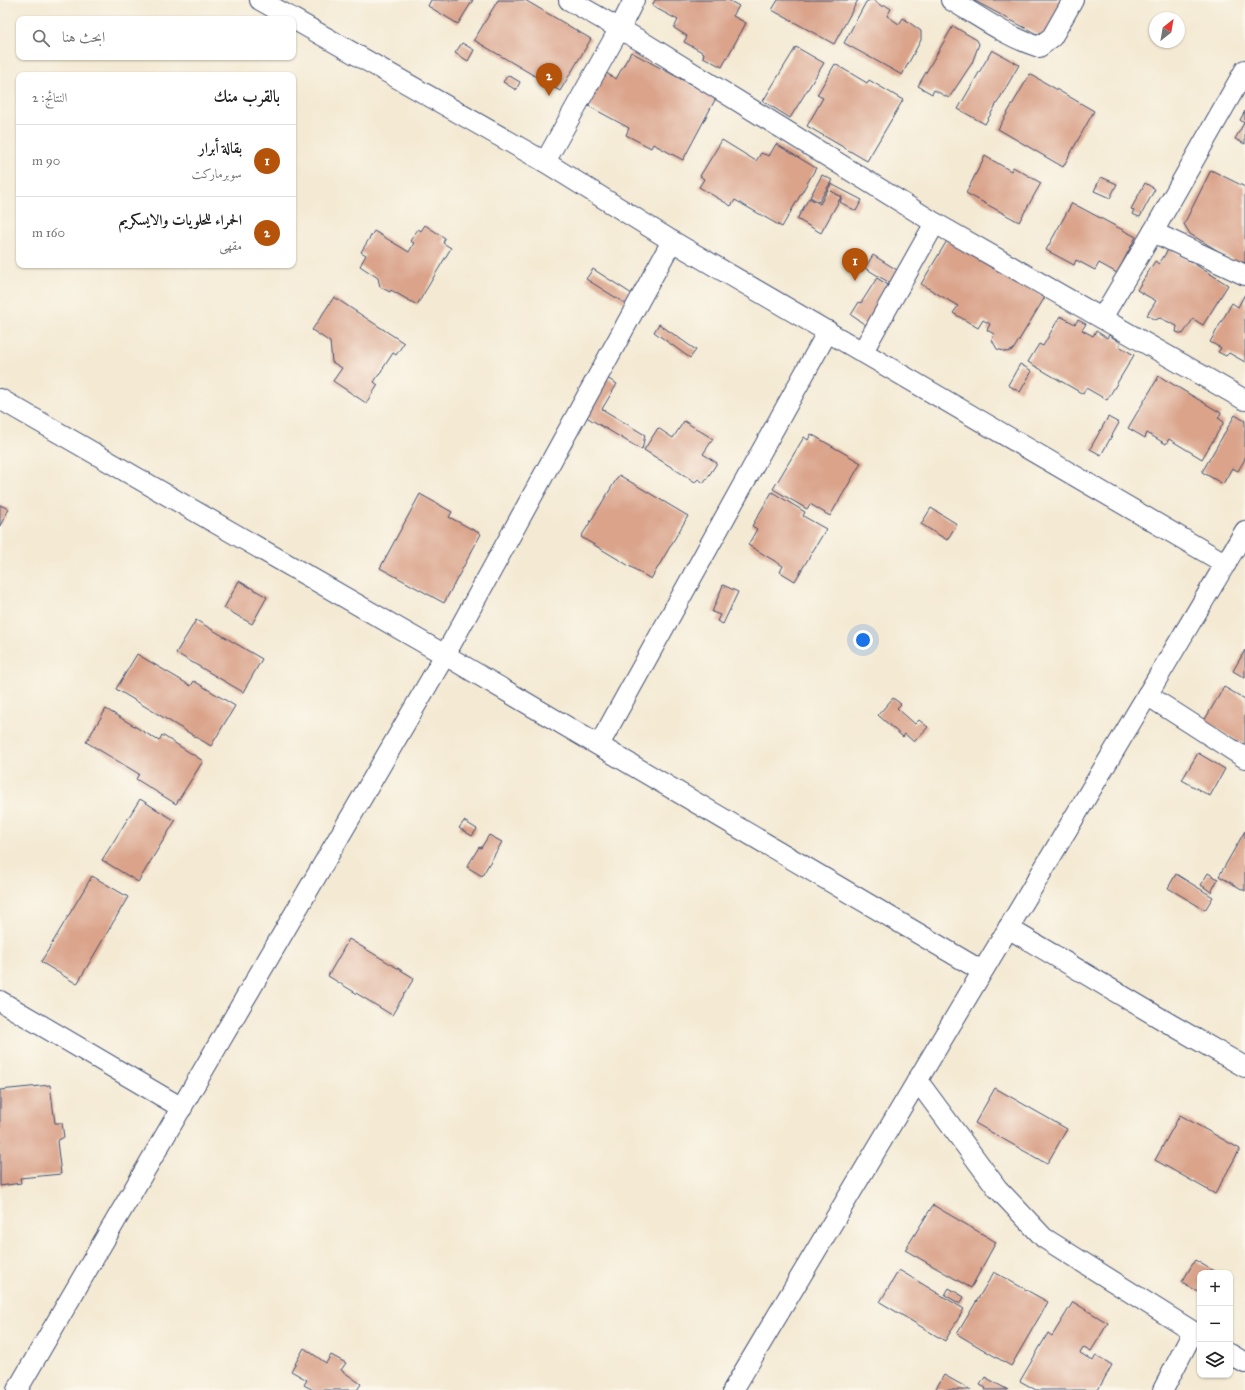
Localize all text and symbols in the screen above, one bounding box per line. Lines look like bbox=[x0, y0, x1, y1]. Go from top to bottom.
north arrow bbox=[1149, 12, 1185, 48]
search box bbox=[16, 16, 296, 60]
icon: search bbox=[30, 27, 52, 49]
text: ابحث هنا bbox=[62, 28, 105, 46]
pin: 2 bbox=[536, 63, 562, 96]
text: بالقرب منك bbox=[214, 86, 280, 107]
text: النتائج: 2 bbox=[32, 90, 67, 106]
text: بقالة أبرار bbox=[199, 139, 242, 157]
text: 90 m bbox=[32, 153, 60, 169]
text: 1 bbox=[264, 153, 270, 169]
text: سوبرماركت bbox=[192, 166, 242, 182]
text: الحمراء للحلويات والايسكريم bbox=[119, 211, 242, 229]
text: 160 m bbox=[32, 225, 65, 241]
text: 2 bbox=[264, 225, 270, 241]
text: مقهى bbox=[219, 238, 242, 254]
pin: 1 bbox=[842, 248, 868, 281]
your location bbox=[853, 630, 873, 650]
map controls bbox=[1197, 1270, 1233, 1378]
button: + bbox=[1197, 1270, 1233, 1306]
button: − bbox=[1197, 1306, 1233, 1342]
button: layers bbox=[1197, 1342, 1233, 1378]

